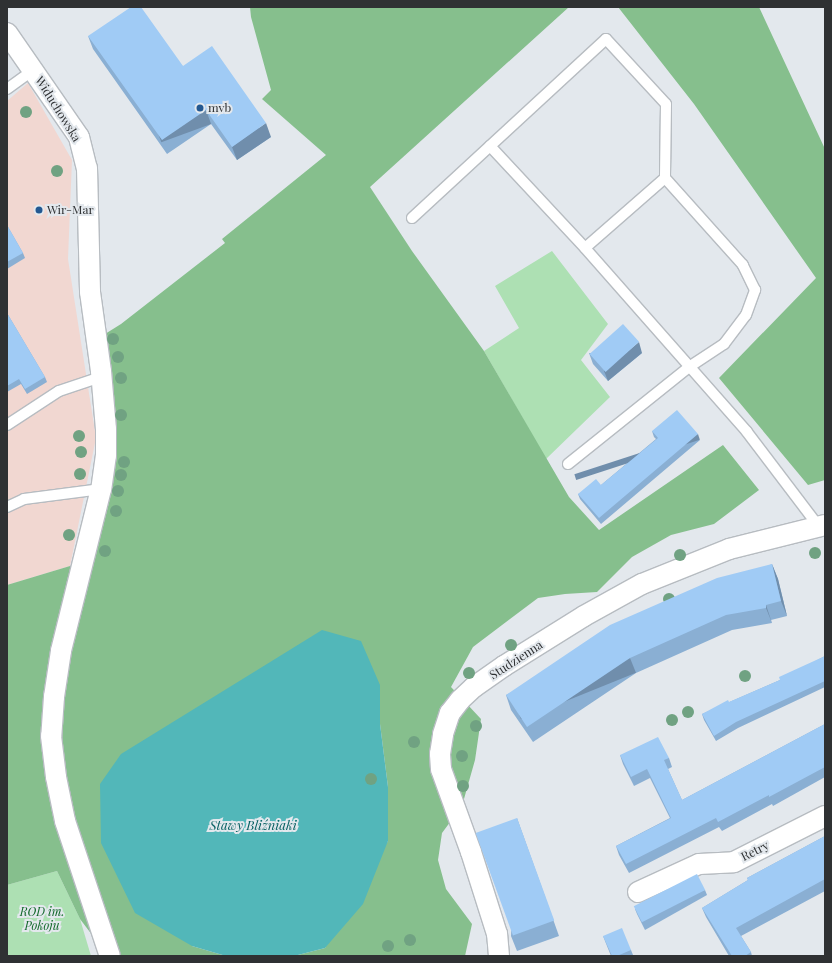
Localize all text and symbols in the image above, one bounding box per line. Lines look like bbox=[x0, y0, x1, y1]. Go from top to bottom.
street label: Widuchowska bbox=[32, 74, 84, 144]
place label: mvb bbox=[208, 101, 231, 115]
marker: mvb bbox=[195, 103, 205, 113]
place label: Wir-Mar bbox=[47, 203, 94, 217]
marker: Wir-Mar bbox=[34, 205, 44, 215]
street label: Studzienna bbox=[487, 638, 545, 682]
water label: Stawy Bliźniaki bbox=[209, 817, 297, 833]
street label: Retry bbox=[739, 838, 771, 864]
park label: ROD im. Pokoju bbox=[20, 905, 64, 933]

